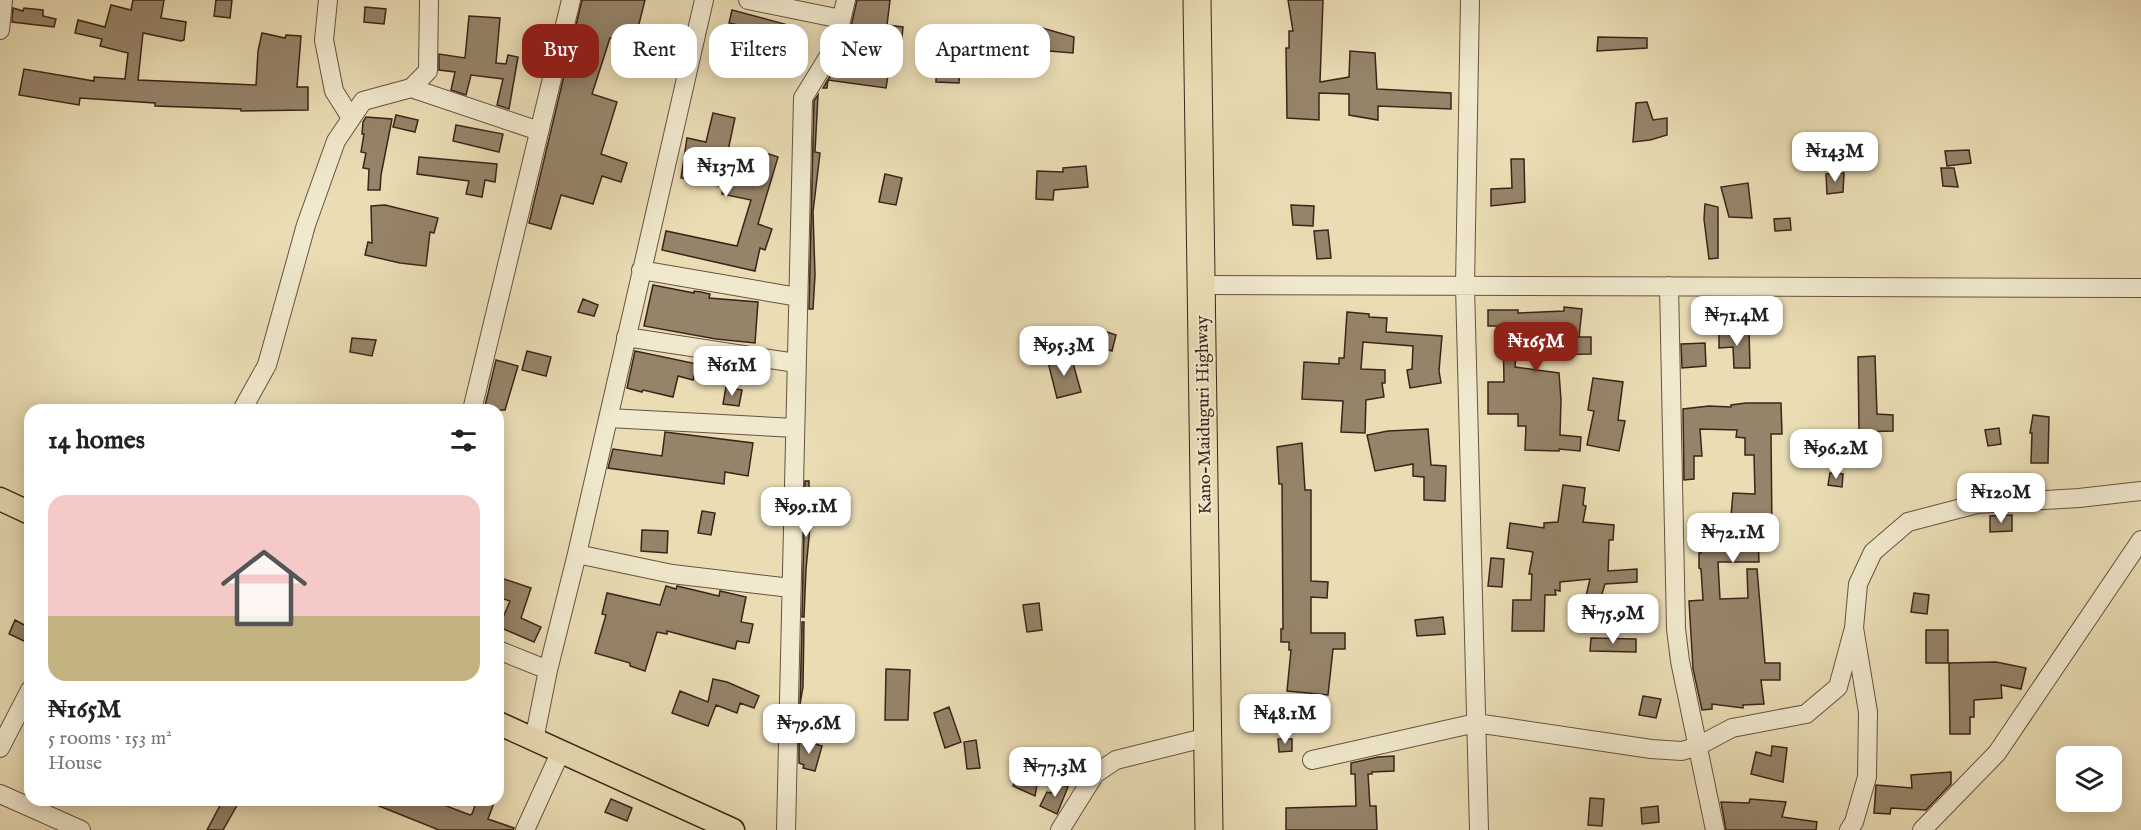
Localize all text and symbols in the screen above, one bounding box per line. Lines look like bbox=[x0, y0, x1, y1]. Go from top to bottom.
chip: Buy bbox=[522, 24, 599, 78]
chip: Rent bbox=[611, 24, 697, 78]
chip: Filters bbox=[709, 24, 808, 78]
chip: New bbox=[820, 24, 903, 78]
chip: Apartment bbox=[915, 24, 1050, 78]
pin: ₦143M bbox=[1793, 132, 1877, 183]
text: ₦143M bbox=[1806, 139, 1864, 164]
pin: ₦137M bbox=[684, 147, 768, 198]
text: ₦137M bbox=[697, 154, 755, 179]
pin: ₦71.4M bbox=[1688, 296, 1786, 347]
text: ₦71.4M bbox=[1705, 303, 1769, 328]
street label: Kano-Maiduguri Highway bbox=[1191, 315, 1218, 515]
pin: ₦165M bbox=[1494, 322, 1578, 373]
pin: ₦95.3M bbox=[1015, 326, 1113, 377]
text: ₦165M bbox=[1508, 329, 1564, 354]
text: ₦95.3M bbox=[1034, 333, 1095, 358]
pin: ₦61M bbox=[696, 346, 768, 397]
text: ₦61M bbox=[707, 353, 757, 378]
text: 14 homes bbox=[48, 424, 145, 457]
icon: filters bbox=[447, 424, 480, 457]
pin: ₦96.2M bbox=[1787, 429, 1885, 480]
text: ₦96.2M bbox=[1804, 436, 1868, 461]
pin: ₦120M bbox=[1959, 473, 2043, 524]
text: ₦120M bbox=[1971, 480, 2031, 505]
pin: ₦99.1M bbox=[757, 487, 855, 538]
text: ₦99.1M bbox=[775, 494, 837, 519]
pin: ₦72.1M bbox=[1684, 513, 1782, 564]
text: ₦72.1M bbox=[1701, 520, 1765, 545]
icon: home bbox=[210, 534, 318, 642]
pin: ₦75.9M bbox=[1564, 594, 1662, 645]
text: ₦75.9M bbox=[1582, 601, 1644, 626]
text: ₦165M bbox=[48, 693, 121, 726]
pin: ₦48.1M bbox=[1236, 694, 1334, 745]
text: ₦48.1M bbox=[1254, 701, 1316, 726]
pin: ₦79.6M bbox=[760, 704, 858, 755]
text: ₦79.6M bbox=[777, 711, 841, 736]
text: 5 rooms · 153 m² bbox=[48, 726, 172, 751]
map controls bbox=[2056, 746, 2122, 812]
button: layers bbox=[2056, 746, 2122, 812]
pin: ₦77.3M bbox=[1006, 747, 1104, 798]
text: House bbox=[48, 751, 102, 776]
text: ₦77.3M bbox=[1023, 754, 1087, 779]

